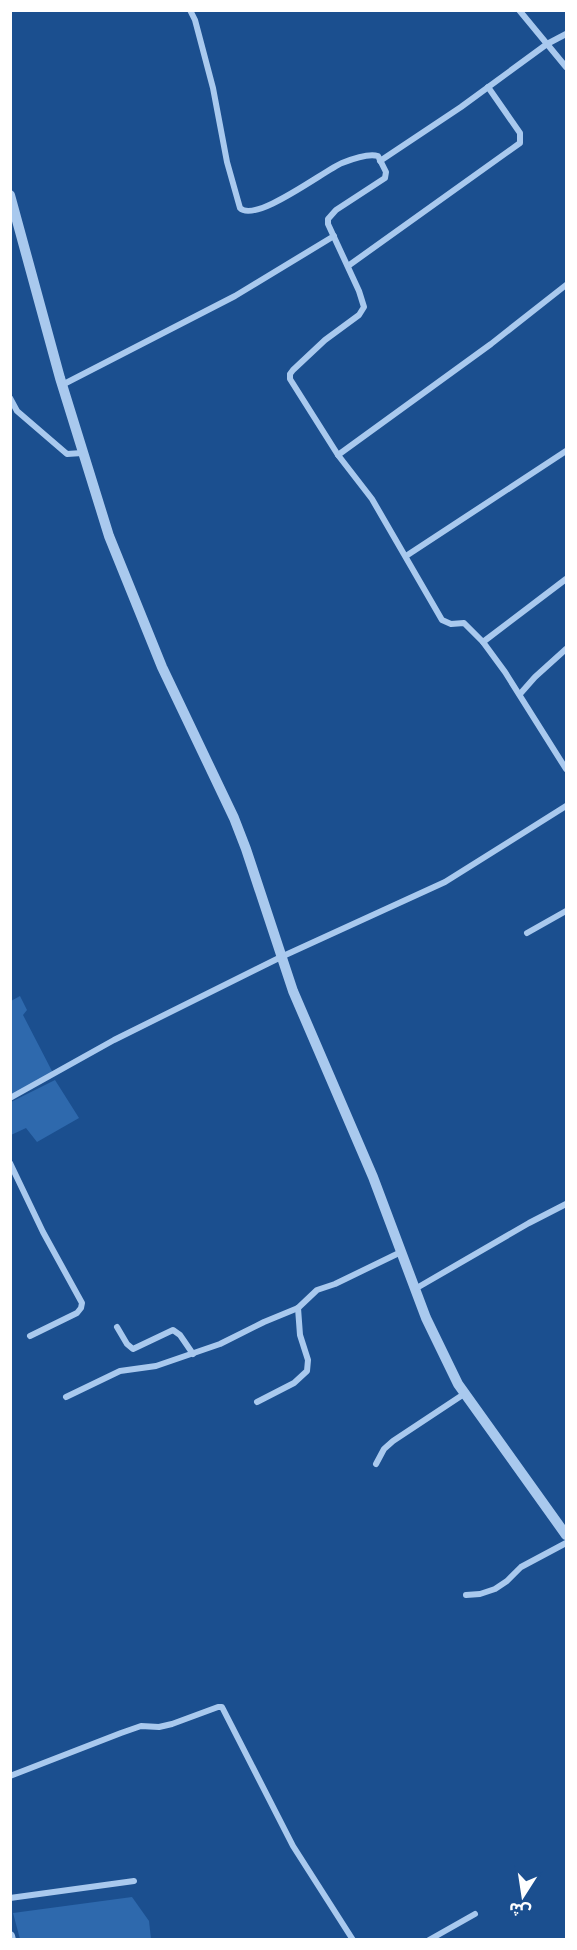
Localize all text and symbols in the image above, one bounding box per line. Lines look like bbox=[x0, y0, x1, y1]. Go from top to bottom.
north arrow bbox=[493, 1866, 553, 1926]
text: ش bbox=[507, 1899, 533, 1922]

